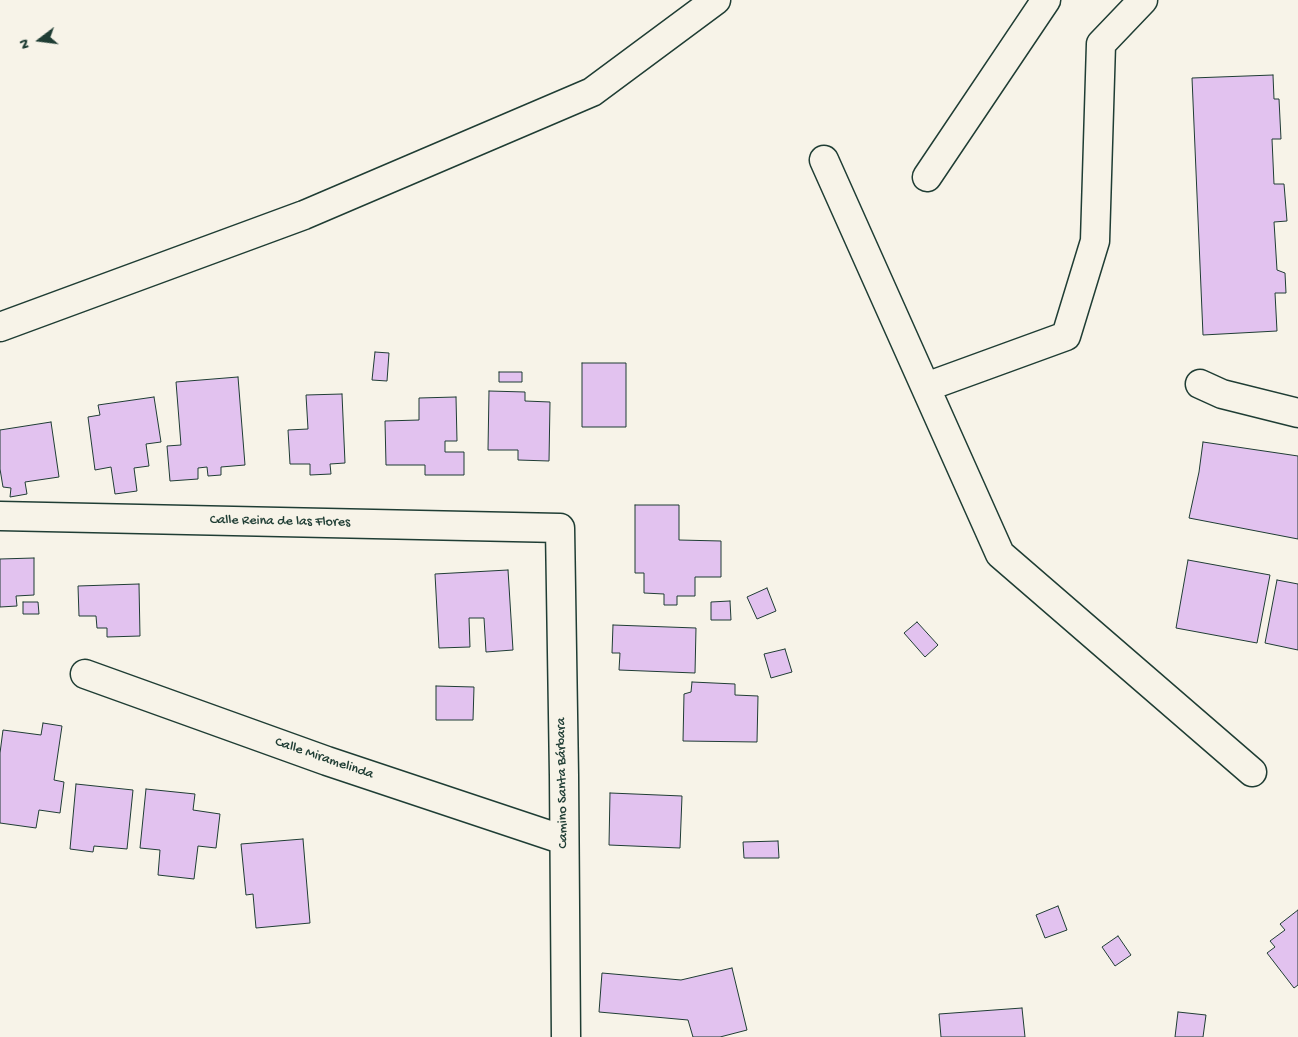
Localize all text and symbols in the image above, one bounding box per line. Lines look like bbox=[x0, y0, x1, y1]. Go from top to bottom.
north arrow bbox=[15, 15, 65, 65]
text: N bbox=[16, 37, 34, 51]
street label: Calle Reina de las Flores bbox=[210, 512, 350, 532]
street label: Camino Santa Bárbara bbox=[553, 717, 573, 849]
street label: Calle Miramelinda bbox=[272, 734, 376, 784]

